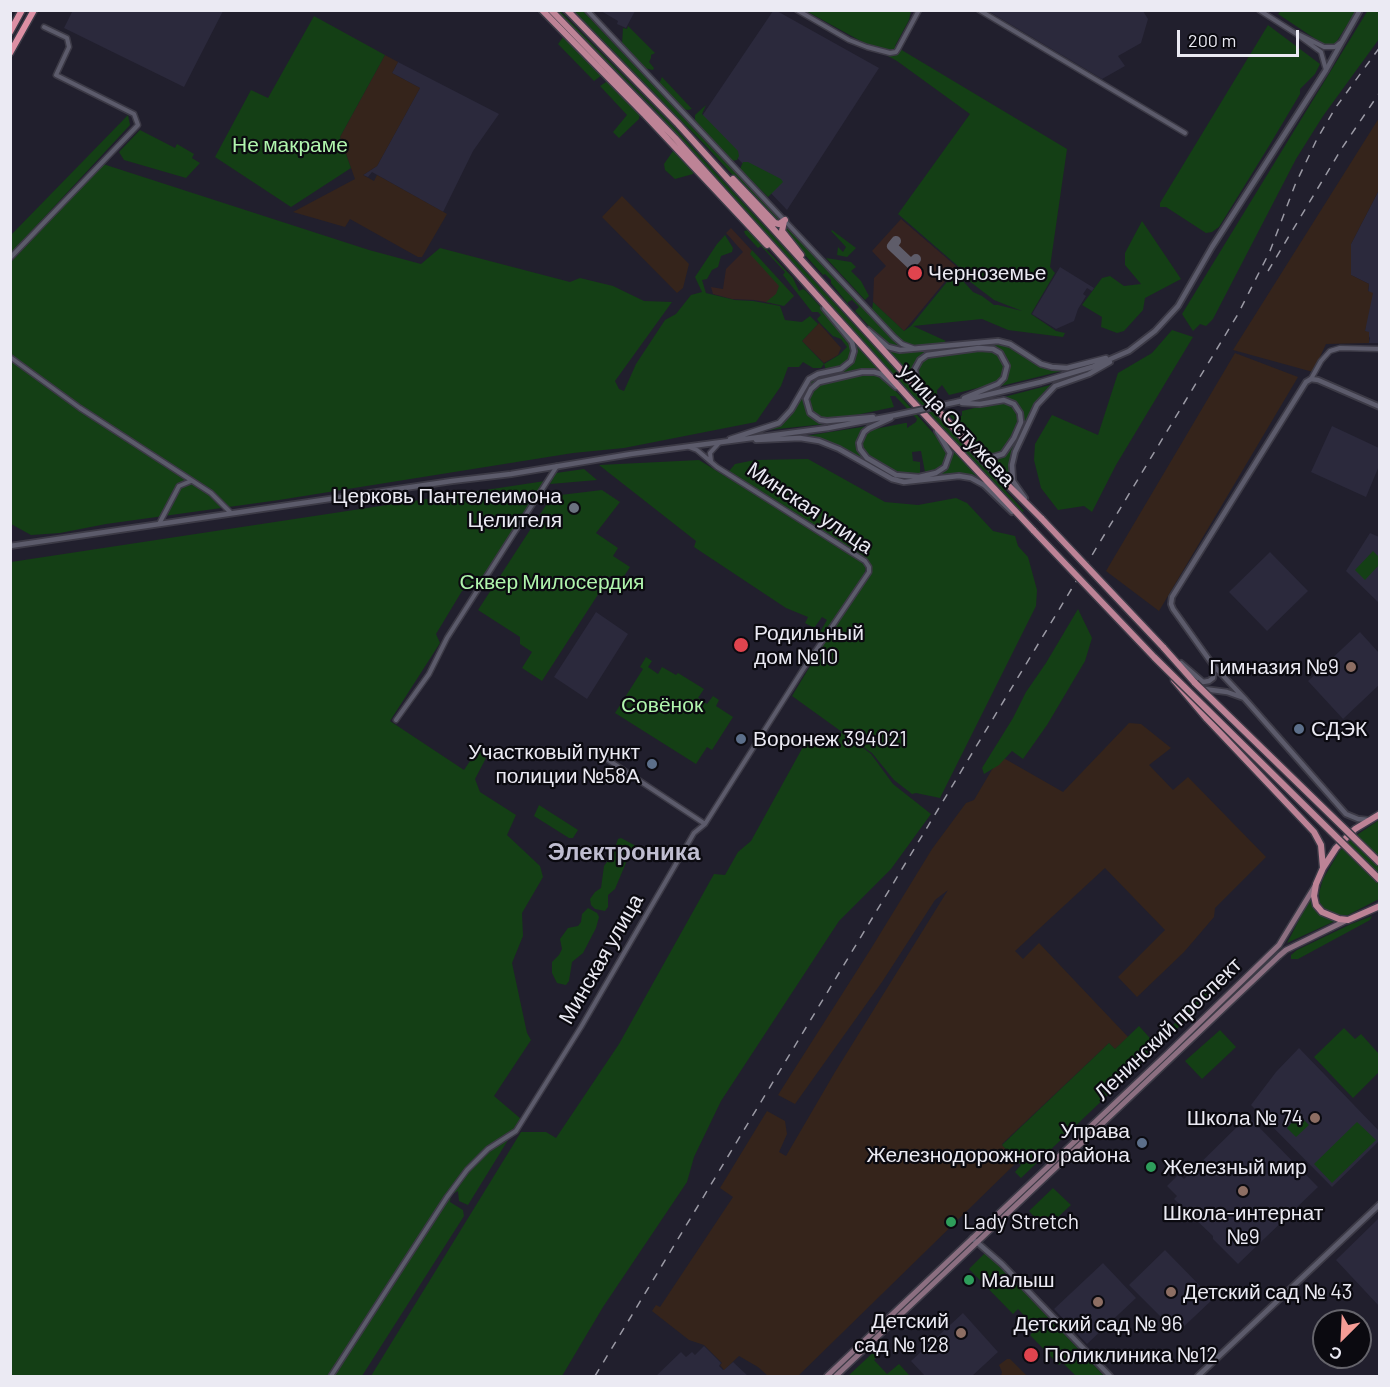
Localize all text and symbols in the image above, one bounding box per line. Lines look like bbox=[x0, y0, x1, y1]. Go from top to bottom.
scale bar bbox=[1180, 18, 1302, 56]
text: 200 m bbox=[1188, 29, 1236, 51]
park label: Не макраме bbox=[232, 132, 348, 158]
place label: Черноземье bbox=[928, 260, 1047, 286]
marker: Черноземье bbox=[906, 264, 924, 282]
street label: улица Остужева bbox=[894, 359, 1020, 491]
street label: Минская улица bbox=[742, 457, 878, 559]
place label: Церковь Пантелеимона Целителя bbox=[332, 483, 562, 533]
marker: Церковь Пантелеимона Целителя bbox=[567, 501, 581, 515]
park label: Сквер Милосердия bbox=[460, 569, 644, 595]
place label: Родильный дом №10 bbox=[754, 620, 864, 670]
marker: Родильный дом №10 bbox=[732, 636, 750, 654]
place label: Гимназия №9 bbox=[1209, 654, 1339, 680]
marker: Гимназия №9 bbox=[1344, 660, 1358, 674]
park label: Совёнок bbox=[621, 692, 703, 718]
place label: СДЭК bbox=[1311, 716, 1367, 742]
marker: СДЭК bbox=[1292, 722, 1306, 736]
place label: Воронеж 394021 bbox=[753, 726, 907, 752]
marker: Воронеж 394021 bbox=[734, 732, 748, 746]
place label: Участковый пункт полиции №58А bbox=[468, 739, 640, 789]
marker: Участковый пункт полиции №58А bbox=[645, 757, 659, 771]
district label: Электроника bbox=[548, 838, 700, 866]
street label: Минская улица bbox=[554, 890, 648, 1028]
street label: Ленинский проспект bbox=[1089, 952, 1247, 1106]
place label: Школа № 74 bbox=[1187, 1105, 1303, 1131]
marker: Школа № 74 bbox=[1308, 1111, 1322, 1125]
place label: Управа Железнодорожного района bbox=[866, 1118, 1130, 1168]
marker: Управа Железнодорожного района bbox=[1135, 1136, 1149, 1150]
place label: Железный мир bbox=[1163, 1154, 1307, 1180]
marker: Железный мир bbox=[1144, 1160, 1158, 1174]
marker: Школа-интернат №9 bbox=[1236, 1184, 1250, 1198]
place label: Школа-интернат №9 bbox=[1163, 1200, 1323, 1250]
place label: Lady Stretch bbox=[963, 1209, 1079, 1235]
marker: Lady Stretch bbox=[944, 1215, 958, 1229]
place label: Малыш bbox=[981, 1267, 1055, 1293]
marker: Малыш bbox=[962, 1273, 976, 1287]
place label: Детский сад № 43 bbox=[1183, 1279, 1353, 1305]
marker: Детский сад № 43 bbox=[1164, 1285, 1178, 1299]
marker: Детский сад № 96 bbox=[1091, 1295, 1105, 1309]
place label: Детский сад № 128 bbox=[854, 1308, 949, 1358]
north arrow bbox=[1312, 1309, 1372, 1369]
place label: Детский сад № 96 bbox=[1013, 1311, 1183, 1337]
marker: Детский сад № 128 bbox=[954, 1326, 968, 1340]
place label: Поликлиника №12 bbox=[1044, 1342, 1218, 1368]
text: С bbox=[1326, 1343, 1344, 1365]
marker: Поликлиника №12 bbox=[1022, 1346, 1040, 1364]

